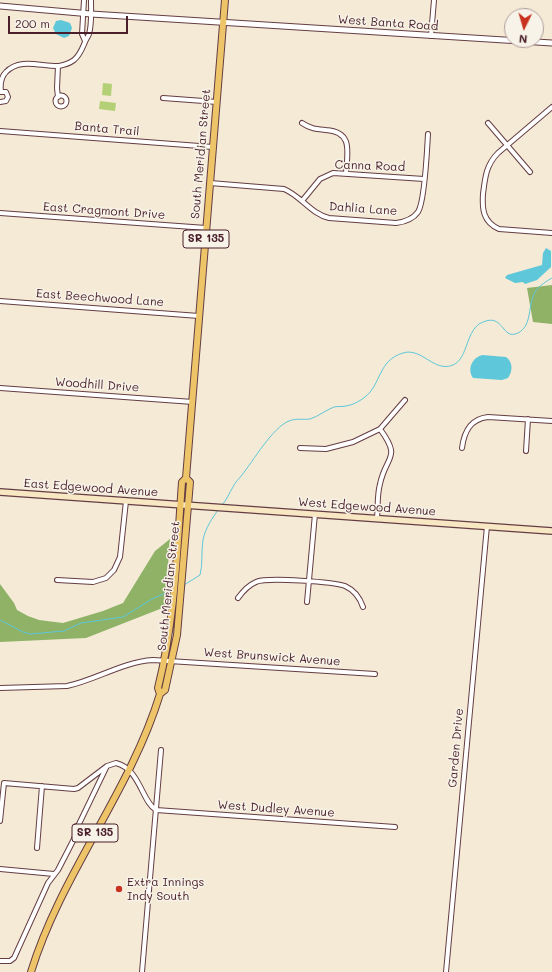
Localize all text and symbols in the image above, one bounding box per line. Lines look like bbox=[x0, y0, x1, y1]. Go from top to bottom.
scale bar bbox=[10, 8, 130, 34]
north arrow bbox=[504, 8, 544, 48]
street label: West Banta Road bbox=[337, 12, 439, 34]
text: 200 m bbox=[15, 15, 50, 31]
text: N bbox=[518, 32, 528, 47]
street label: South Meridian Street bbox=[188, 88, 214, 220]
street label: Banta Trail bbox=[74, 119, 140, 139]
street label: Canna Road bbox=[334, 158, 406, 174]
street label: Dahlia Lane bbox=[328, 199, 398, 219]
street label: East Cragmont Drive bbox=[42, 200, 166, 222]
road number: SR 135 bbox=[183, 230, 229, 248]
street label: East Beechwood Lane bbox=[36, 286, 164, 310]
street label: Woodhill Drive bbox=[54, 375, 140, 395]
street label: East Edgewood Avenue bbox=[23, 476, 159, 500]
street label: West Edgewood Avenue bbox=[298, 495, 436, 519]
street label: South Meridian Street bbox=[155, 520, 183, 652]
street label: West Brunswick Avenue bbox=[203, 645, 341, 669]
street label: Garden Drive bbox=[445, 708, 467, 788]
street label: West Dudley Avenue bbox=[217, 798, 335, 820]
road number: SR 135 bbox=[72, 824, 118, 842]
place label: Extra Innings Indy South bbox=[127, 875, 204, 903]
marker: Extra Innings Indy South bbox=[114, 884, 124, 894]

